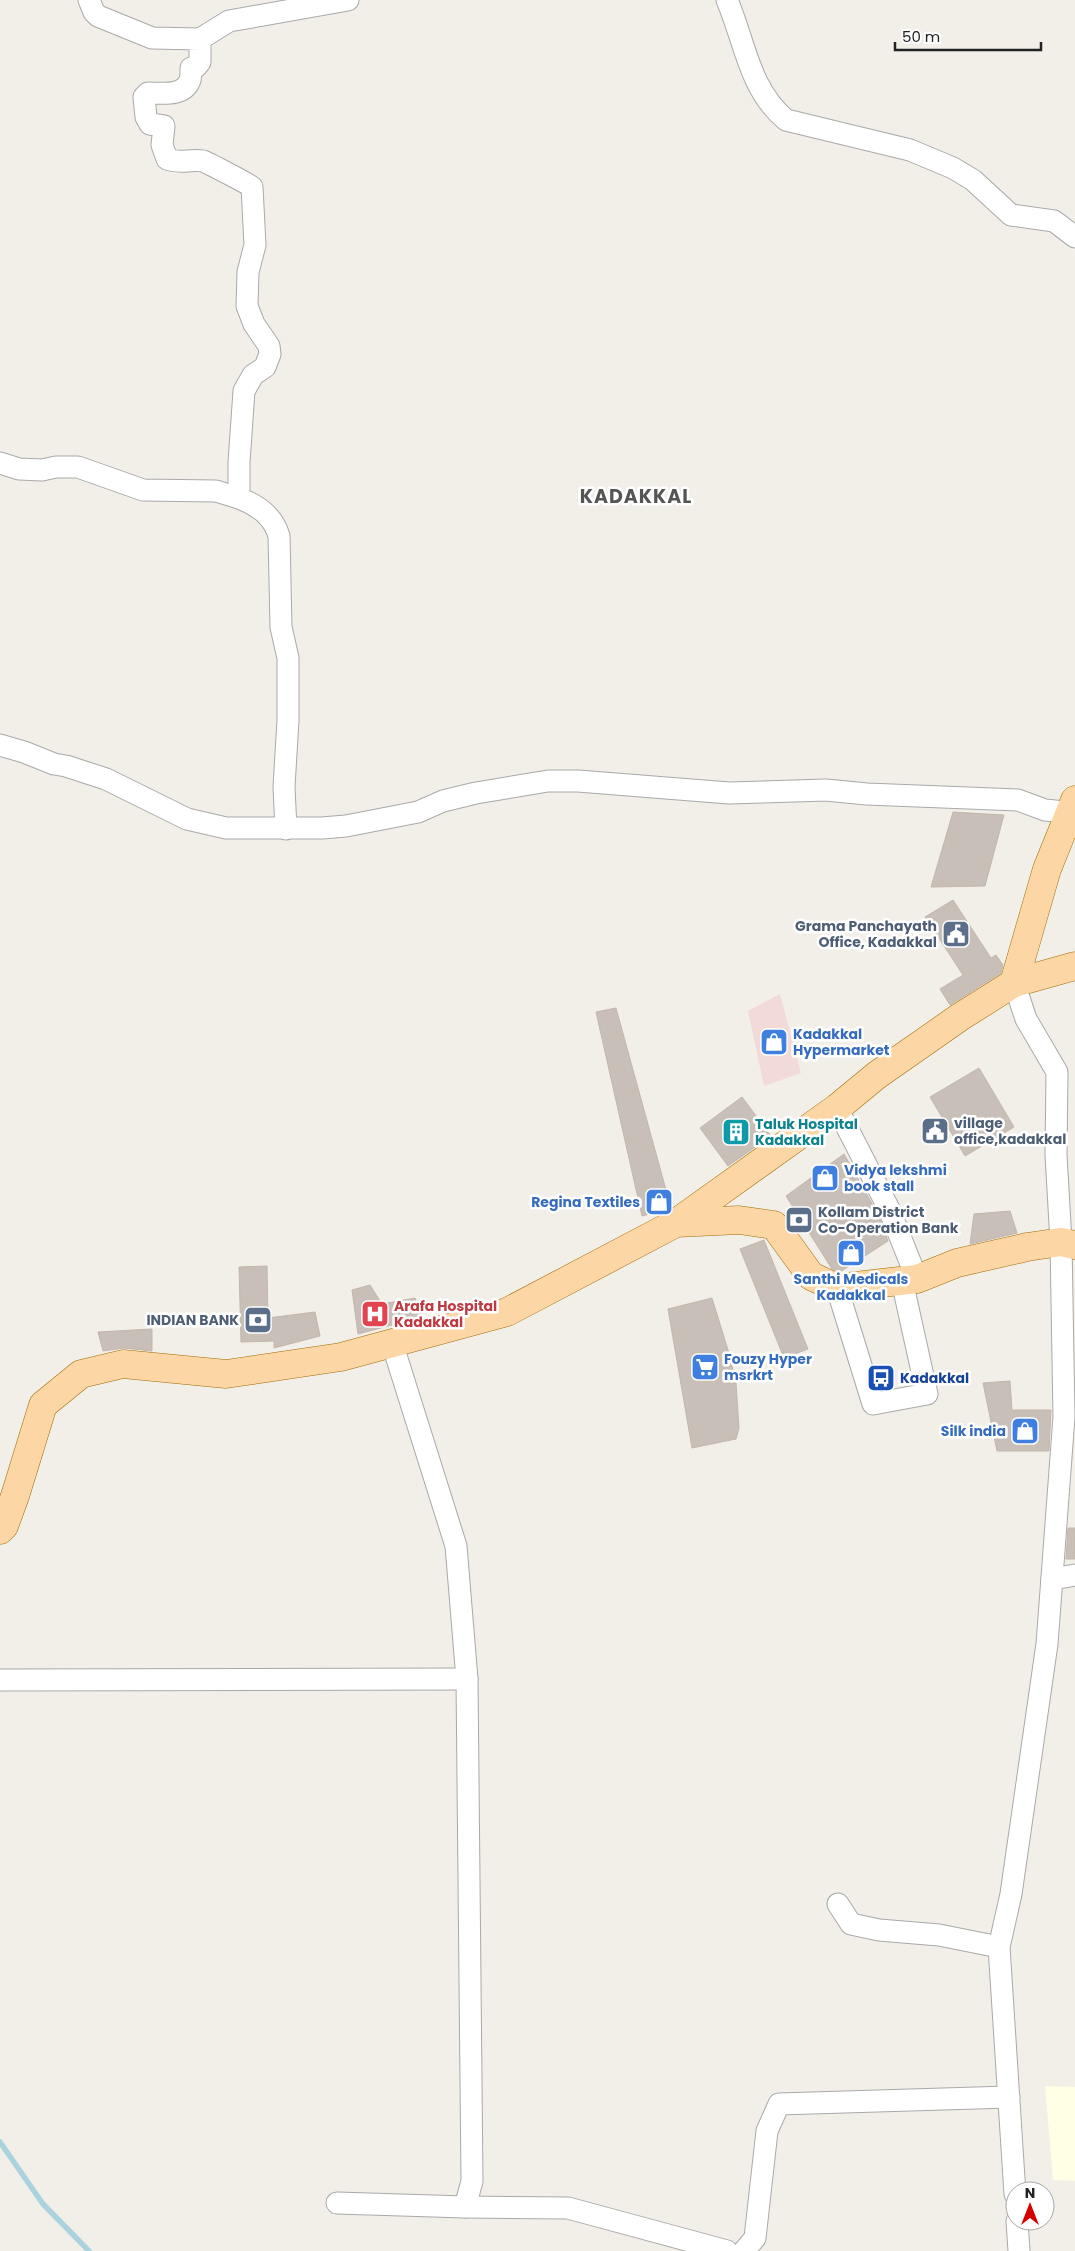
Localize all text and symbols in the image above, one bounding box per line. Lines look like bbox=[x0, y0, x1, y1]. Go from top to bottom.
scale bar bbox=[895, 20, 1041, 52]
text: 50 m bbox=[902, 26, 940, 47]
district label: KADAKKAL bbox=[580, 483, 692, 510]
place label: Grama Panchayath Office, Kadakkal bbox=[795, 916, 937, 952]
public building icon: Grama Panchayath Office, Kadakkal bbox=[941, 919, 971, 949]
place label: Kadakkal Hypermarket bbox=[793, 1024, 890, 1060]
shop icon: Kadakkal Hypermarket bbox=[759, 1027, 789, 1057]
place label: village office,kadakkal bbox=[954, 1113, 1066, 1149]
place label: Taluk Hospital Kadakkal bbox=[755, 1114, 858, 1150]
public building icon: village office,kadakkal bbox=[920, 1116, 950, 1146]
building icon: Taluk Hospital Kadakkal bbox=[721, 1117, 751, 1147]
place label: Vidya lekshmi book stall bbox=[844, 1160, 947, 1196]
shop icon: Vidya lekshmi book stall bbox=[810, 1163, 840, 1193]
shop icon: Regina Textiles bbox=[644, 1187, 674, 1217]
place label: Regina Textiles bbox=[531, 1192, 640, 1212]
place label: Kollam District Co-Operation Bank bbox=[818, 1202, 959, 1238]
bank icon: Kollam District Co-Operation Bank bbox=[784, 1205, 814, 1235]
shop icon: Santhi Medicals Kadakkal bbox=[836, 1238, 866, 1268]
place label: Santhi Medicals Kadakkal bbox=[794, 1269, 909, 1305]
place label: Arafa Hospital Kadakkal bbox=[394, 1296, 497, 1332]
hospital icon: Arafa Hospital Kadakkal bbox=[360, 1299, 390, 1329]
bank icon: INDIAN BANK bbox=[243, 1305, 273, 1335]
place label: INDIAN BANK bbox=[146, 1310, 239, 1330]
place label: Fouzy Hyper msrkrt bbox=[724, 1349, 812, 1385]
supermarket icon: Fouzy Hyper msrkrt bbox=[690, 1352, 720, 1382]
bus stop icon: Kadakkal bbox=[866, 1363, 896, 1393]
place label: Kadakkal bbox=[900, 1368, 969, 1388]
shop icon: Silk india bbox=[1010, 1416, 1040, 1446]
place label: Silk india bbox=[941, 1421, 1006, 1441]
north arrow bbox=[1005, 2181, 1055, 2231]
text: N bbox=[1025, 2183, 1035, 2203]

